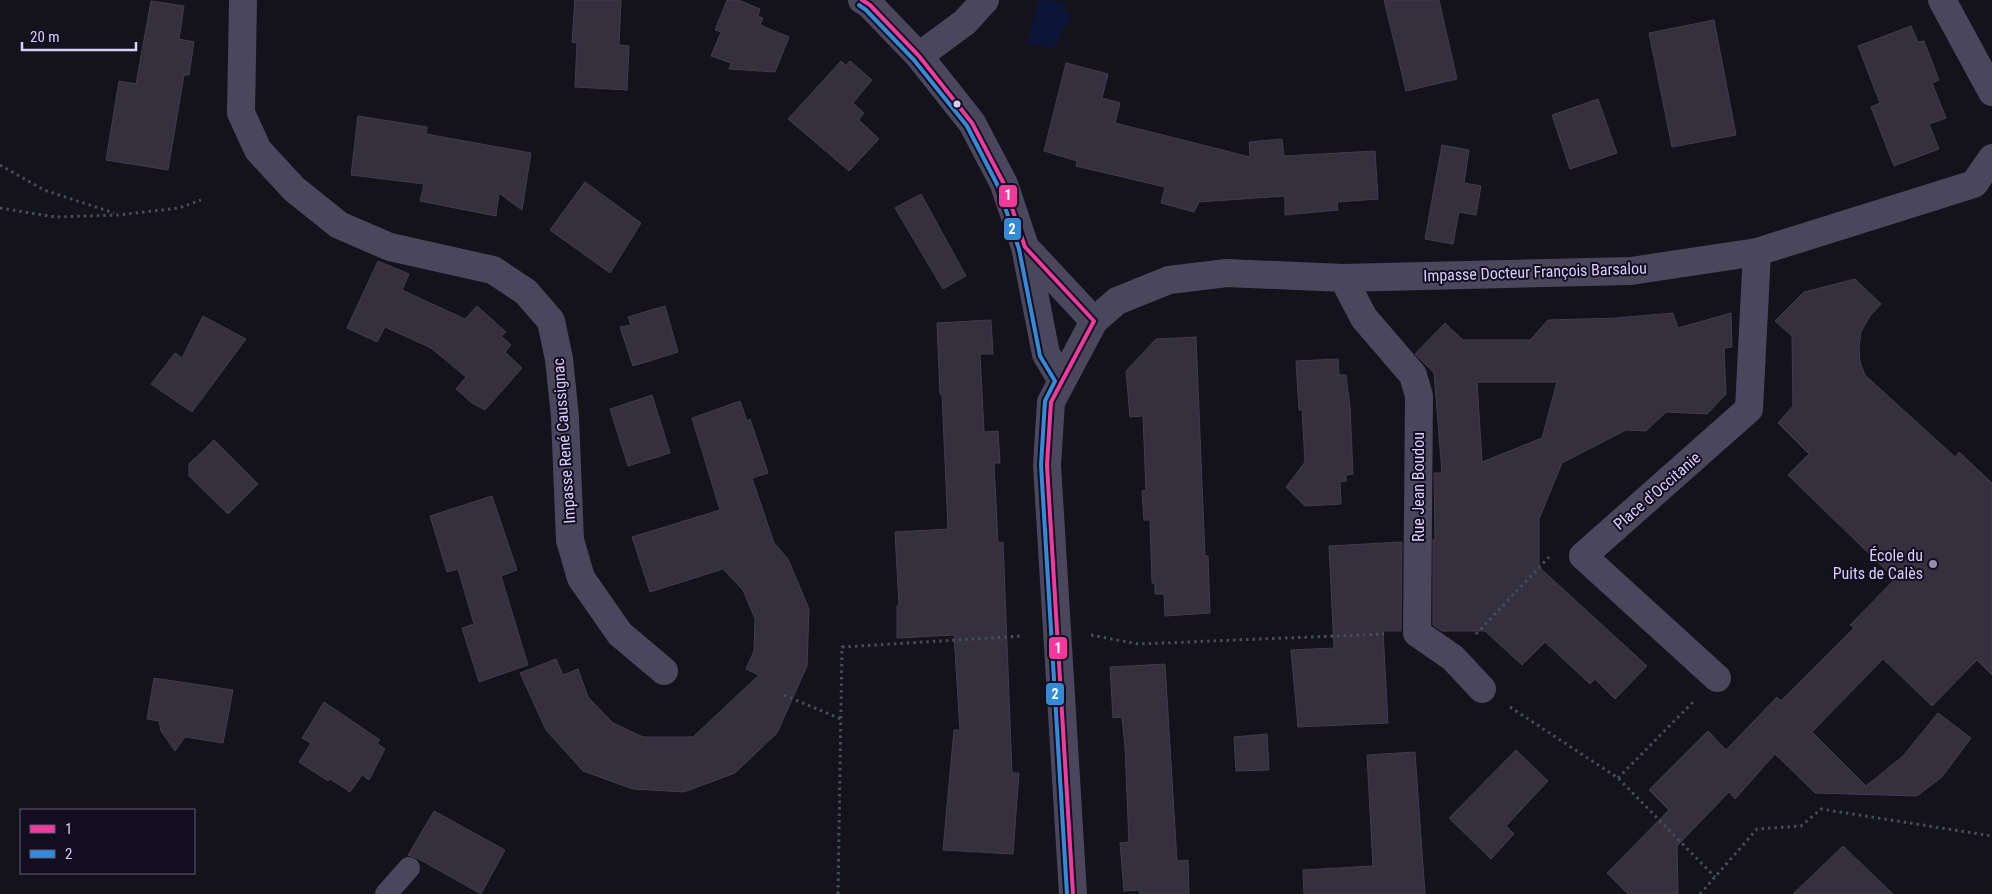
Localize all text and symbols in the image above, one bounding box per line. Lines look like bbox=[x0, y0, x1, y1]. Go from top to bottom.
scale bar bbox=[22, 20, 136, 52]
text: 20 m bbox=[30, 28, 60, 46]
unlabelled marker bbox=[952, 99, 962, 109]
line badge: 1 bbox=[998, 184, 1018, 208]
text: 1 bbox=[1004, 187, 1012, 203]
line badge: 2 bbox=[1003, 217, 1022, 241]
text: 2 bbox=[1008, 221, 1016, 237]
street label: Impasse Docteur François Barsalou bbox=[1423, 259, 1647, 285]
street label: Impasse René Caussignac bbox=[549, 358, 579, 524]
street label: Rue Jean Boudou bbox=[1409, 432, 1428, 542]
street label: Place d'Occitanie bbox=[1610, 448, 1704, 534]
place label: École du Puits de Calès bbox=[1833, 546, 1923, 583]
marker: École du Puits de Calès bbox=[1927, 558, 1939, 570]
line badge: 1 bbox=[1048, 636, 1068, 660]
text: 1 bbox=[1054, 640, 1062, 656]
line badge: 2 bbox=[1045, 682, 1065, 706]
text: 2 bbox=[1051, 686, 1059, 702]
legend bbox=[20, 809, 195, 874]
text: 1 bbox=[65, 820, 72, 838]
text: 2 bbox=[65, 845, 72, 863]

